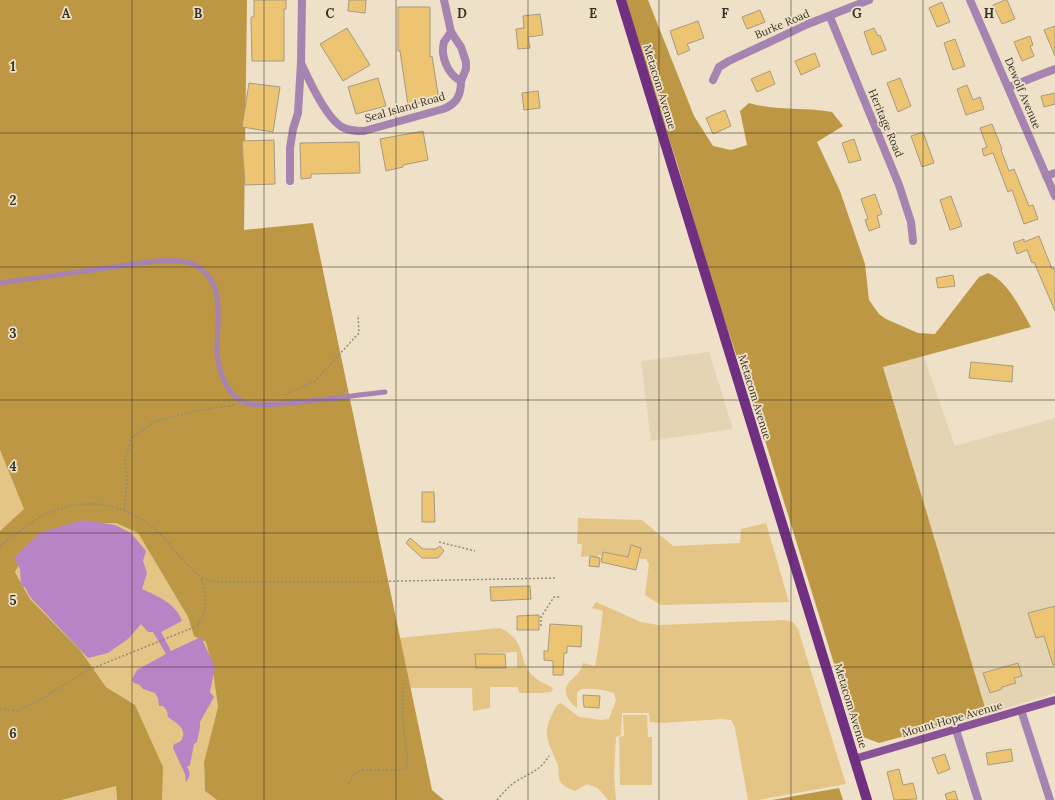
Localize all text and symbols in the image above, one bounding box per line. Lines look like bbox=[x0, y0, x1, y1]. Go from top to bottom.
text: A bbox=[62, 5, 71, 22]
text: B bbox=[194, 5, 203, 22]
text: C bbox=[326, 5, 335, 22]
text: D bbox=[457, 5, 467, 22]
text: E bbox=[589, 5, 597, 22]
text: F bbox=[721, 5, 729, 22]
text: G bbox=[852, 5, 862, 22]
text: H bbox=[984, 5, 994, 22]
street label: Burke Road bbox=[752, 6, 812, 42]
street label: Metacom Avenue bbox=[640, 43, 680, 131]
street label: Dewolf Avenue bbox=[1002, 55, 1044, 131]
text: 1 bbox=[10, 58, 16, 75]
street label: Heritage Road bbox=[865, 87, 907, 160]
street label: Seal Island Road bbox=[363, 89, 447, 125]
text: 2 bbox=[10, 192, 17, 209]
text: 3 bbox=[9, 325, 17, 342]
street label: Metacom Avenue bbox=[735, 353, 775, 441]
text: 4 bbox=[9, 458, 17, 475]
text: 5 bbox=[9, 592, 17, 609]
street label: Metacom Avenue bbox=[831, 662, 871, 750]
street label: Mount Hope Avenue bbox=[900, 698, 1004, 740]
text: 6 bbox=[9, 725, 17, 742]

